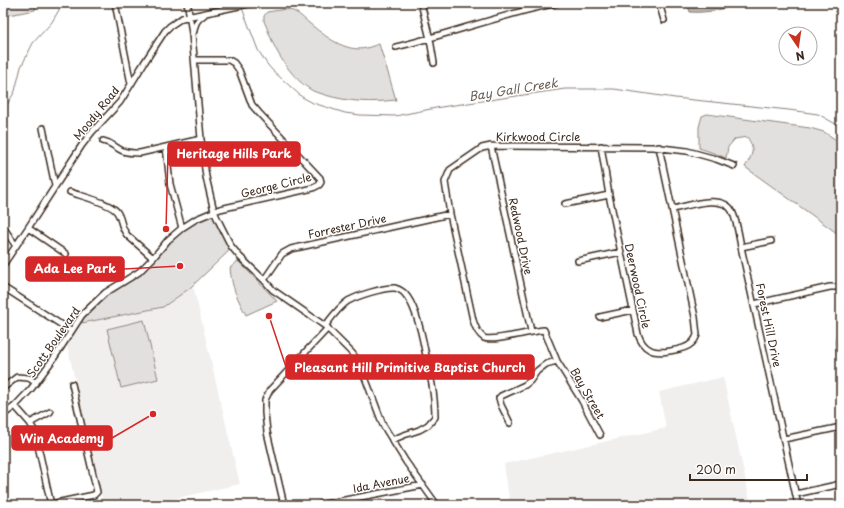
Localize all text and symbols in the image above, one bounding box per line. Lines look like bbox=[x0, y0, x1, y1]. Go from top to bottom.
north arrow bbox=[778, 26, 818, 66]
text: N bbox=[794, 47, 807, 66]
water label: Bay Gall Creek bbox=[467, 73, 559, 105]
street label: Moody Road bbox=[69, 82, 123, 144]
street label: Kirkwood Circle bbox=[496, 128, 580, 145]
callout: Heritage Hills Park bbox=[168, 142, 300, 166]
text: Heritage Hills Park bbox=[177, 144, 291, 162]
street label: George Circle bbox=[239, 168, 313, 202]
street label: Redwood Drive bbox=[505, 196, 537, 276]
street label: Forrester Drive bbox=[306, 209, 388, 243]
street label: Deerwood Circle bbox=[621, 242, 655, 330]
callout: Ada Lee Park bbox=[26, 257, 124, 281]
text: Ada Lee Park bbox=[34, 259, 116, 277]
street label: Forest Hill Drive bbox=[752, 281, 786, 369]
street label: Scott Boulevard bbox=[22, 303, 84, 381]
callout: Pleasant Hill Primitive Baptist Church bbox=[286, 355, 534, 379]
text: Pleasant Hill Primitive Baptist Church bbox=[294, 358, 526, 376]
street label: Bay Street bbox=[566, 364, 610, 422]
callout: Win Academy bbox=[12, 426, 112, 450]
text: Win Academy bbox=[20, 429, 104, 447]
scale bar bbox=[690, 456, 807, 482]
text: 200 m bbox=[696, 460, 736, 478]
street label: Ida Avenue bbox=[351, 469, 411, 497]

